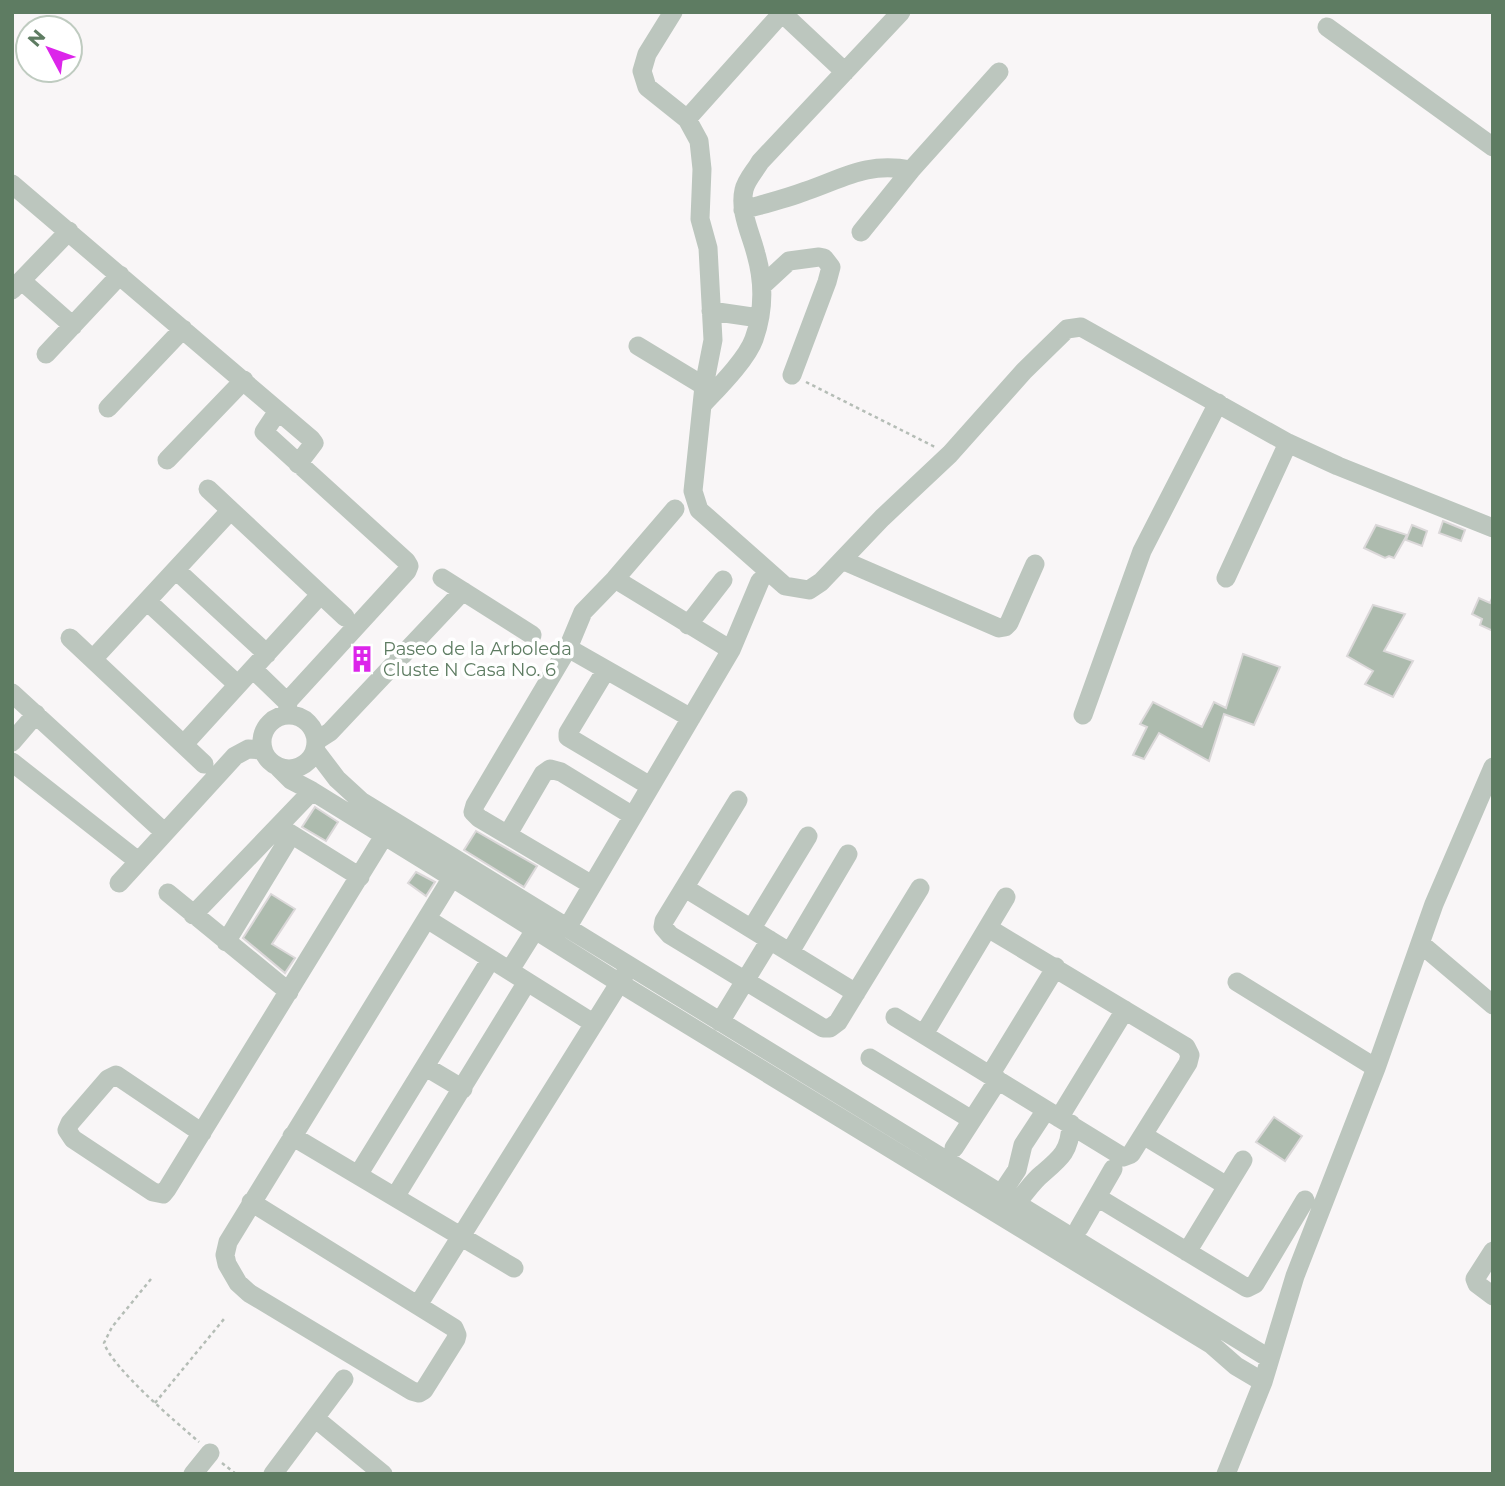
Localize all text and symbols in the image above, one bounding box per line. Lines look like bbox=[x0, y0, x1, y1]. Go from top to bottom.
north arrow bbox=[14, 14, 84, 84]
text: N bbox=[23, 25, 50, 52]
place label: Paseo de la Arboleda Cluste N Casa No. 6 bbox=[383, 638, 572, 681]
building icon: Paseo de la Arboleda Cluste N Casa No. 6 bbox=[347, 644, 377, 674]

